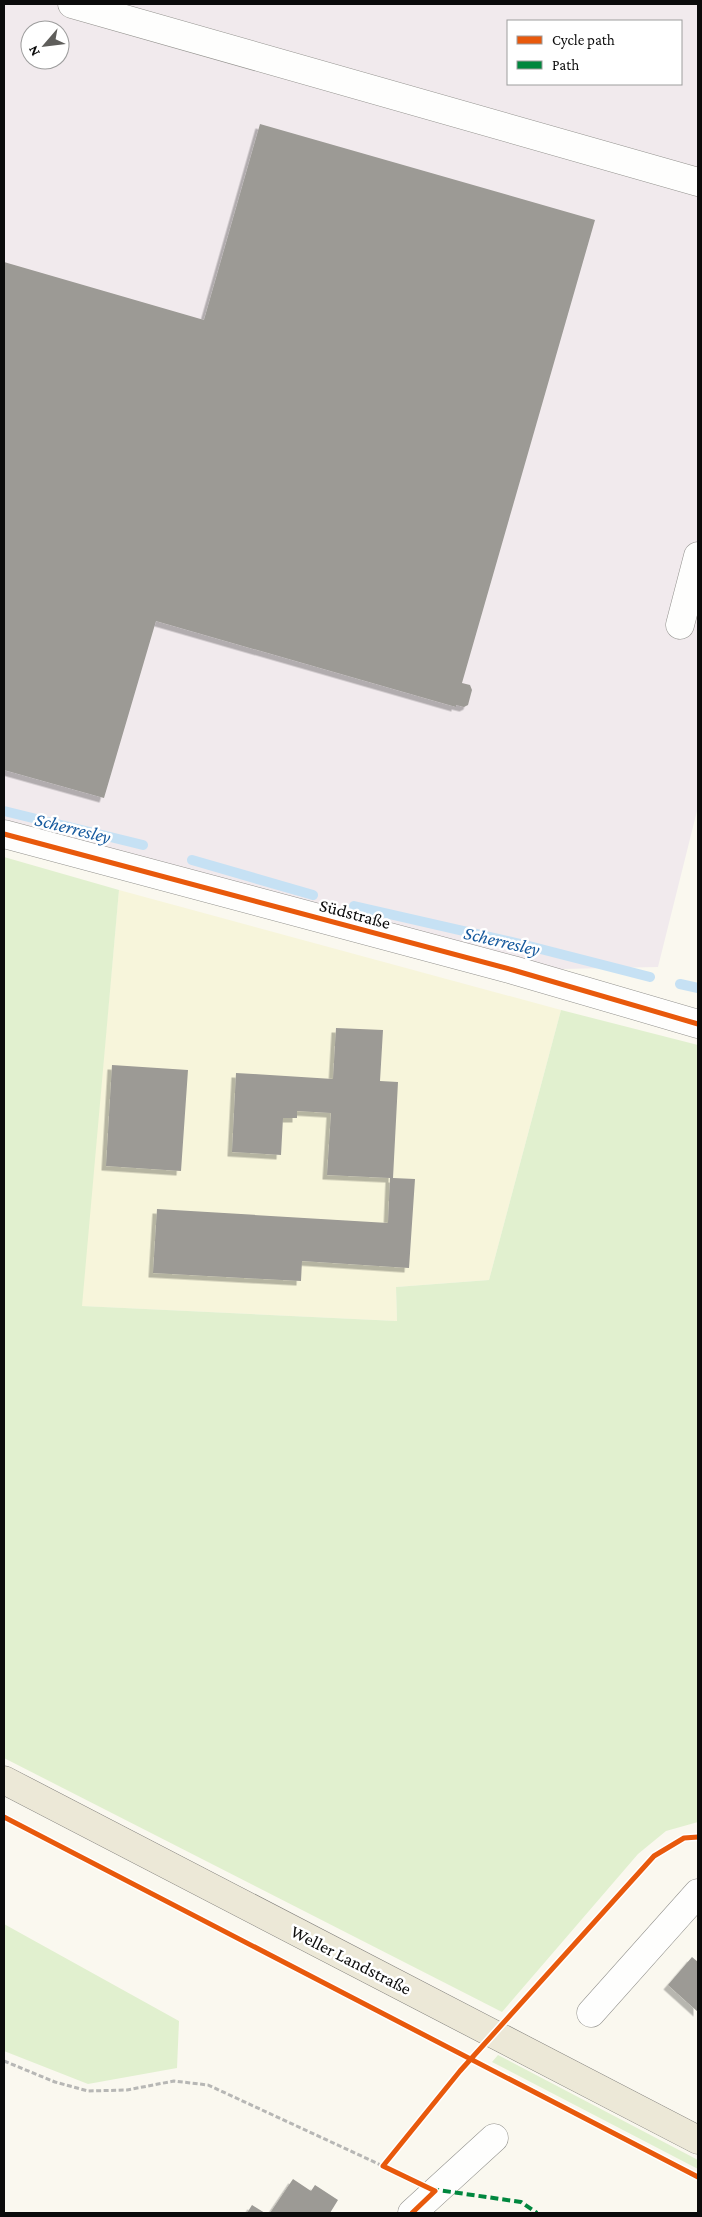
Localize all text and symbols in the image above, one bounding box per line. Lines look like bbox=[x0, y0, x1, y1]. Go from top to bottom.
north arrow bbox=[20, 20, 70, 70]
legend bbox=[507, 20, 682, 85]
text: Cycle path bbox=[552, 32, 615, 49]
text: N bbox=[24, 43, 43, 59]
text: Path bbox=[552, 57, 579, 73]
water label: Scherresley bbox=[33, 808, 113, 848]
street label: Südstraße bbox=[317, 895, 393, 933]
water label: Scherresley bbox=[462, 922, 542, 960]
street label: Weller Landstraße bbox=[287, 1921, 415, 1999]

